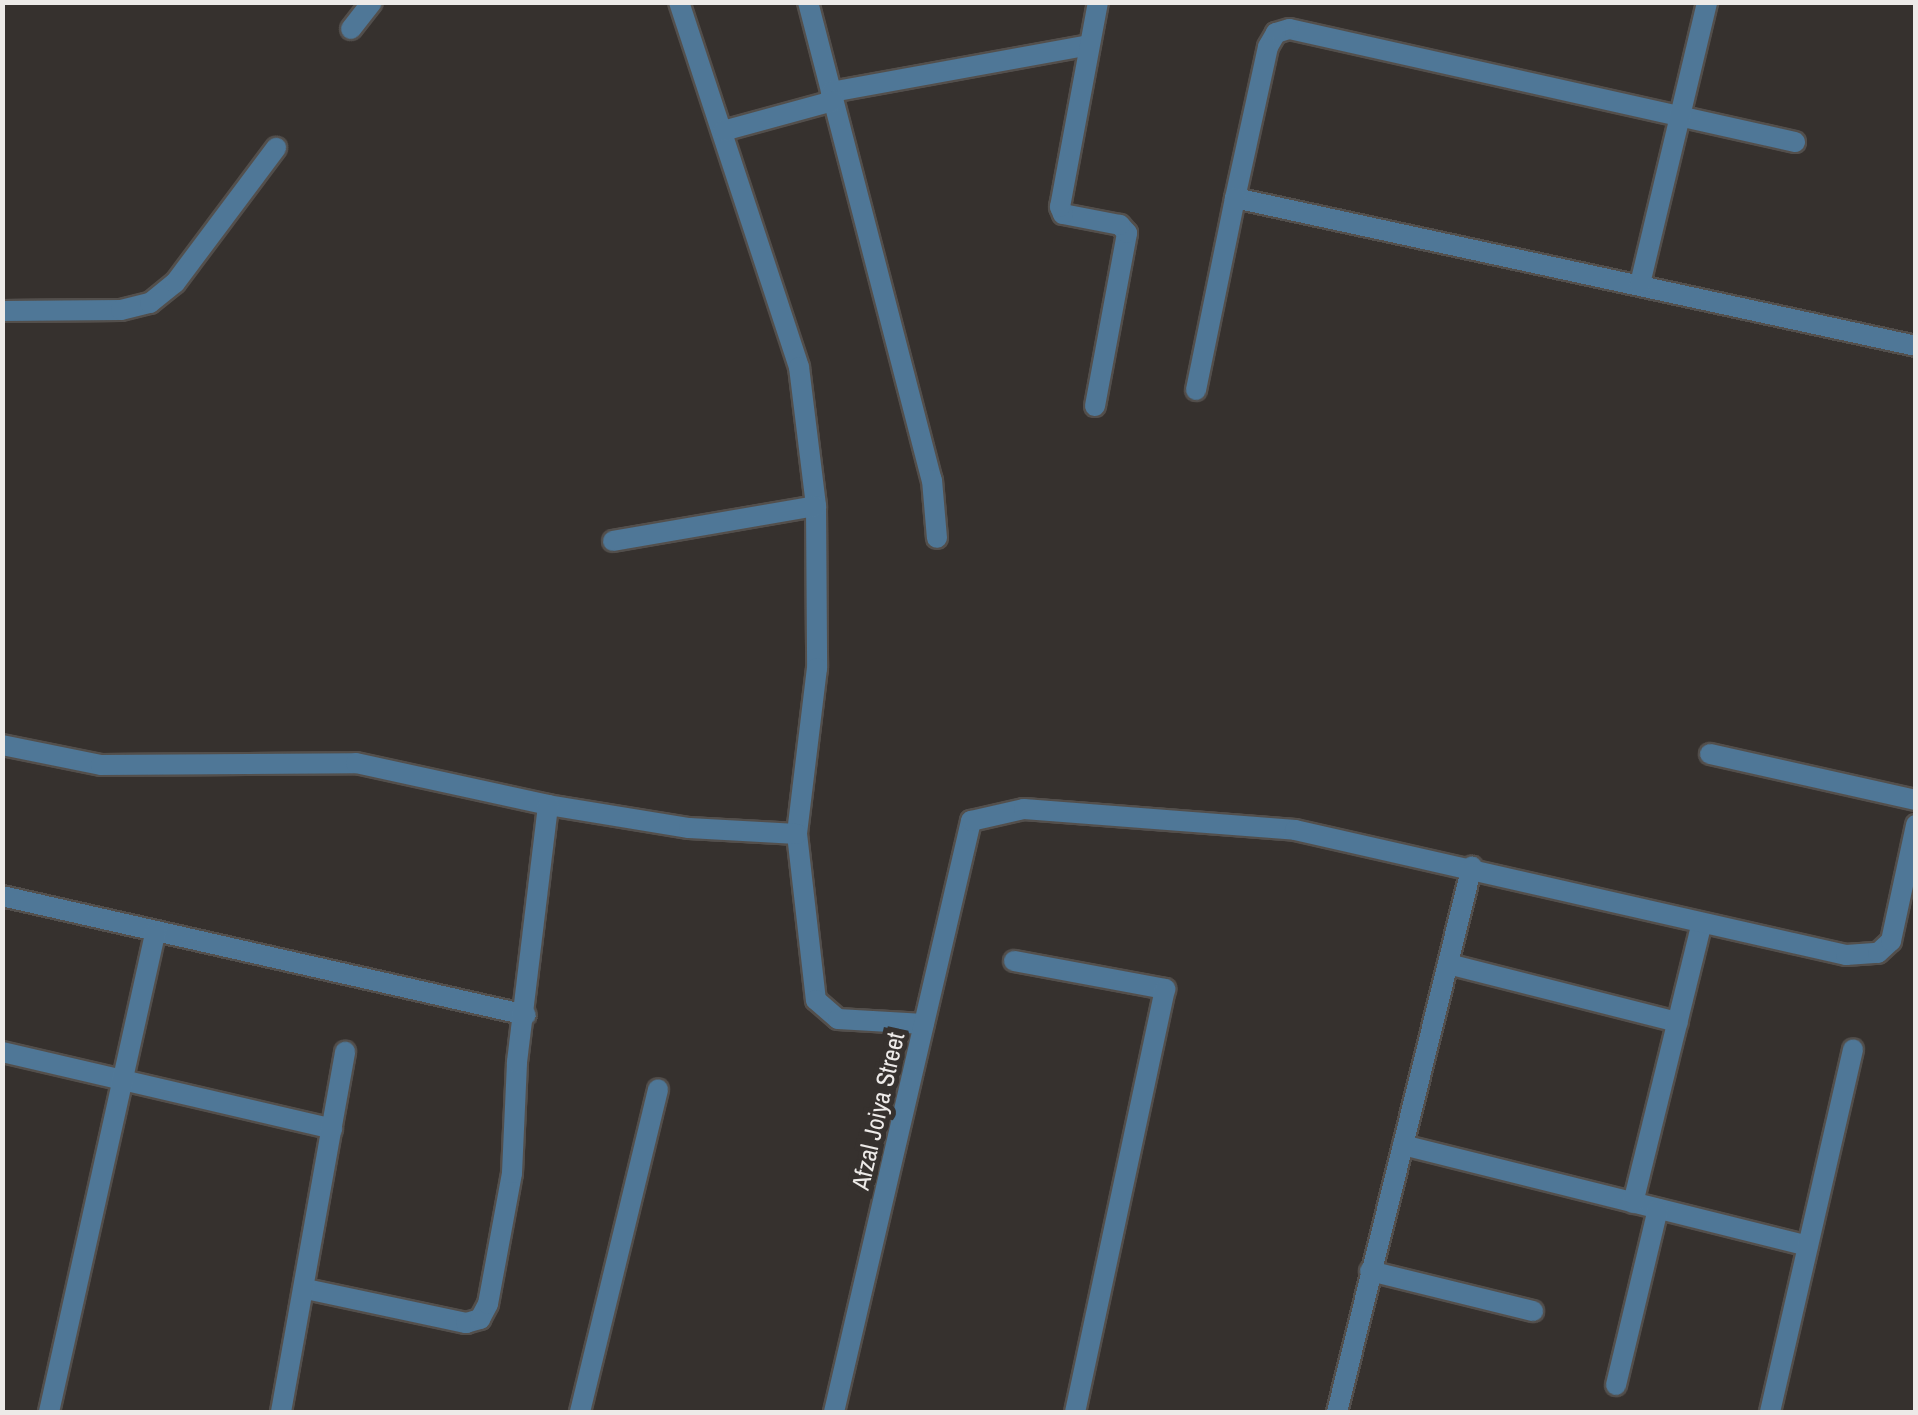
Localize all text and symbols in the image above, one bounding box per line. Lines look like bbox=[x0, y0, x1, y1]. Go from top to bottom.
street label: Afzal Joiya Street bbox=[845, 1029, 911, 1193]

